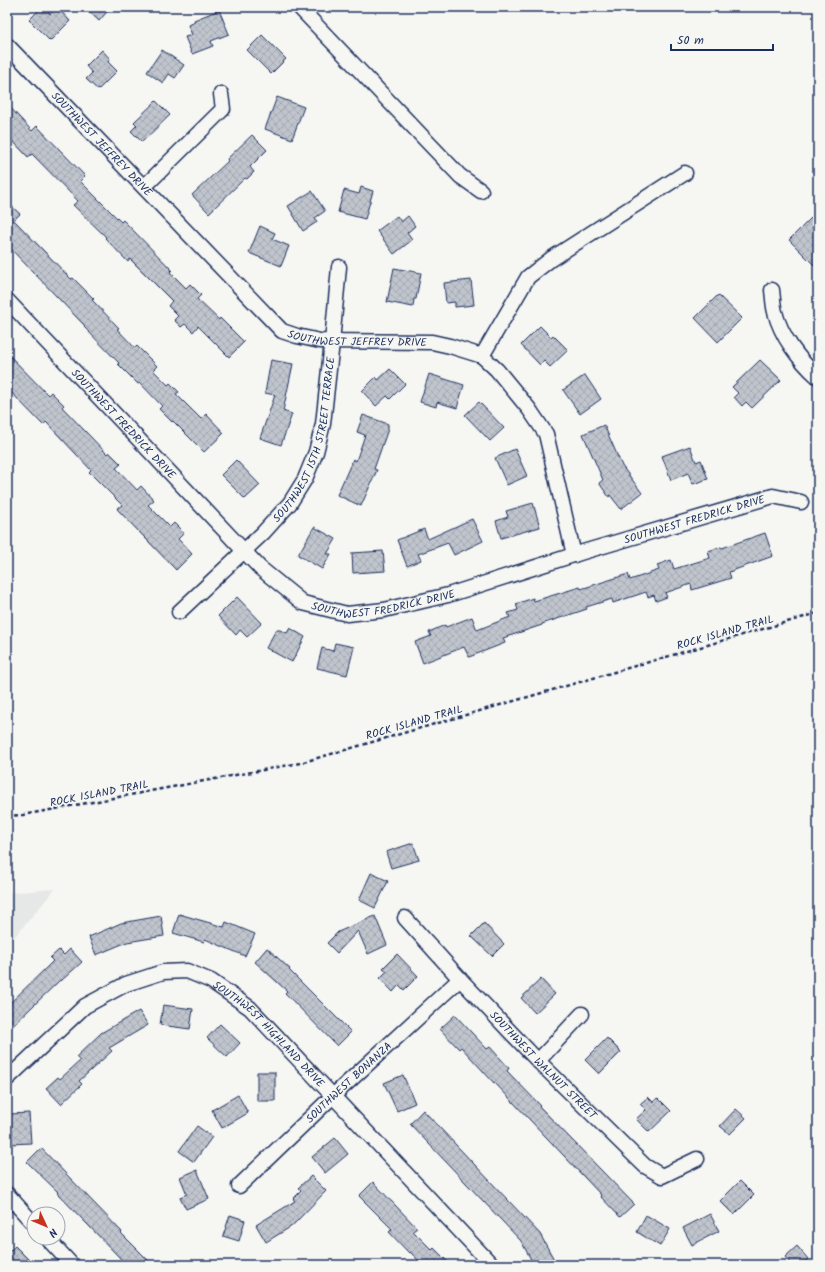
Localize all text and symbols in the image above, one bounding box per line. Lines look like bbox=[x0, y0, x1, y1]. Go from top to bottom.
scale bar bbox=[671, 26, 773, 52]
text: 50 m bbox=[677, 31, 704, 50]
street label: SOUTHWEST JEFFREY DRIVE bbox=[46, 88, 157, 201]
street label: SOUTHWEST JEFFREY DRIVE bbox=[285, 325, 427, 352]
street label: SOUTHWEST 15TH STREET TERRACE bbox=[269, 355, 340, 527]
street label: SOUTHWEST FREDRICK DRIVE bbox=[66, 365, 180, 484]
street label: SOUTHWEST FREDRICK DRIVE bbox=[622, 491, 768, 549]
street label: SOUTHWEST FREDRICK DRIVE bbox=[309, 585, 458, 624]
street label: ROCK ISLAND TRAIL bbox=[675, 611, 776, 655]
street label: ROCK ISLAND TRAIL bbox=[364, 701, 465, 745]
street label: ROCK ISLAND TRAIL bbox=[48, 776, 150, 812]
street label: SOUTHWEST HIGHLAND DRIVE bbox=[209, 977, 329, 1092]
street label: SOUTHWEST WALNUT STREET bbox=[485, 1007, 601, 1125]
street label: SOUTHWEST BONANZA bbox=[302, 1038, 397, 1128]
north arrow bbox=[26, 1206, 66, 1246]
text: N bbox=[44, 1223, 61, 1241]

